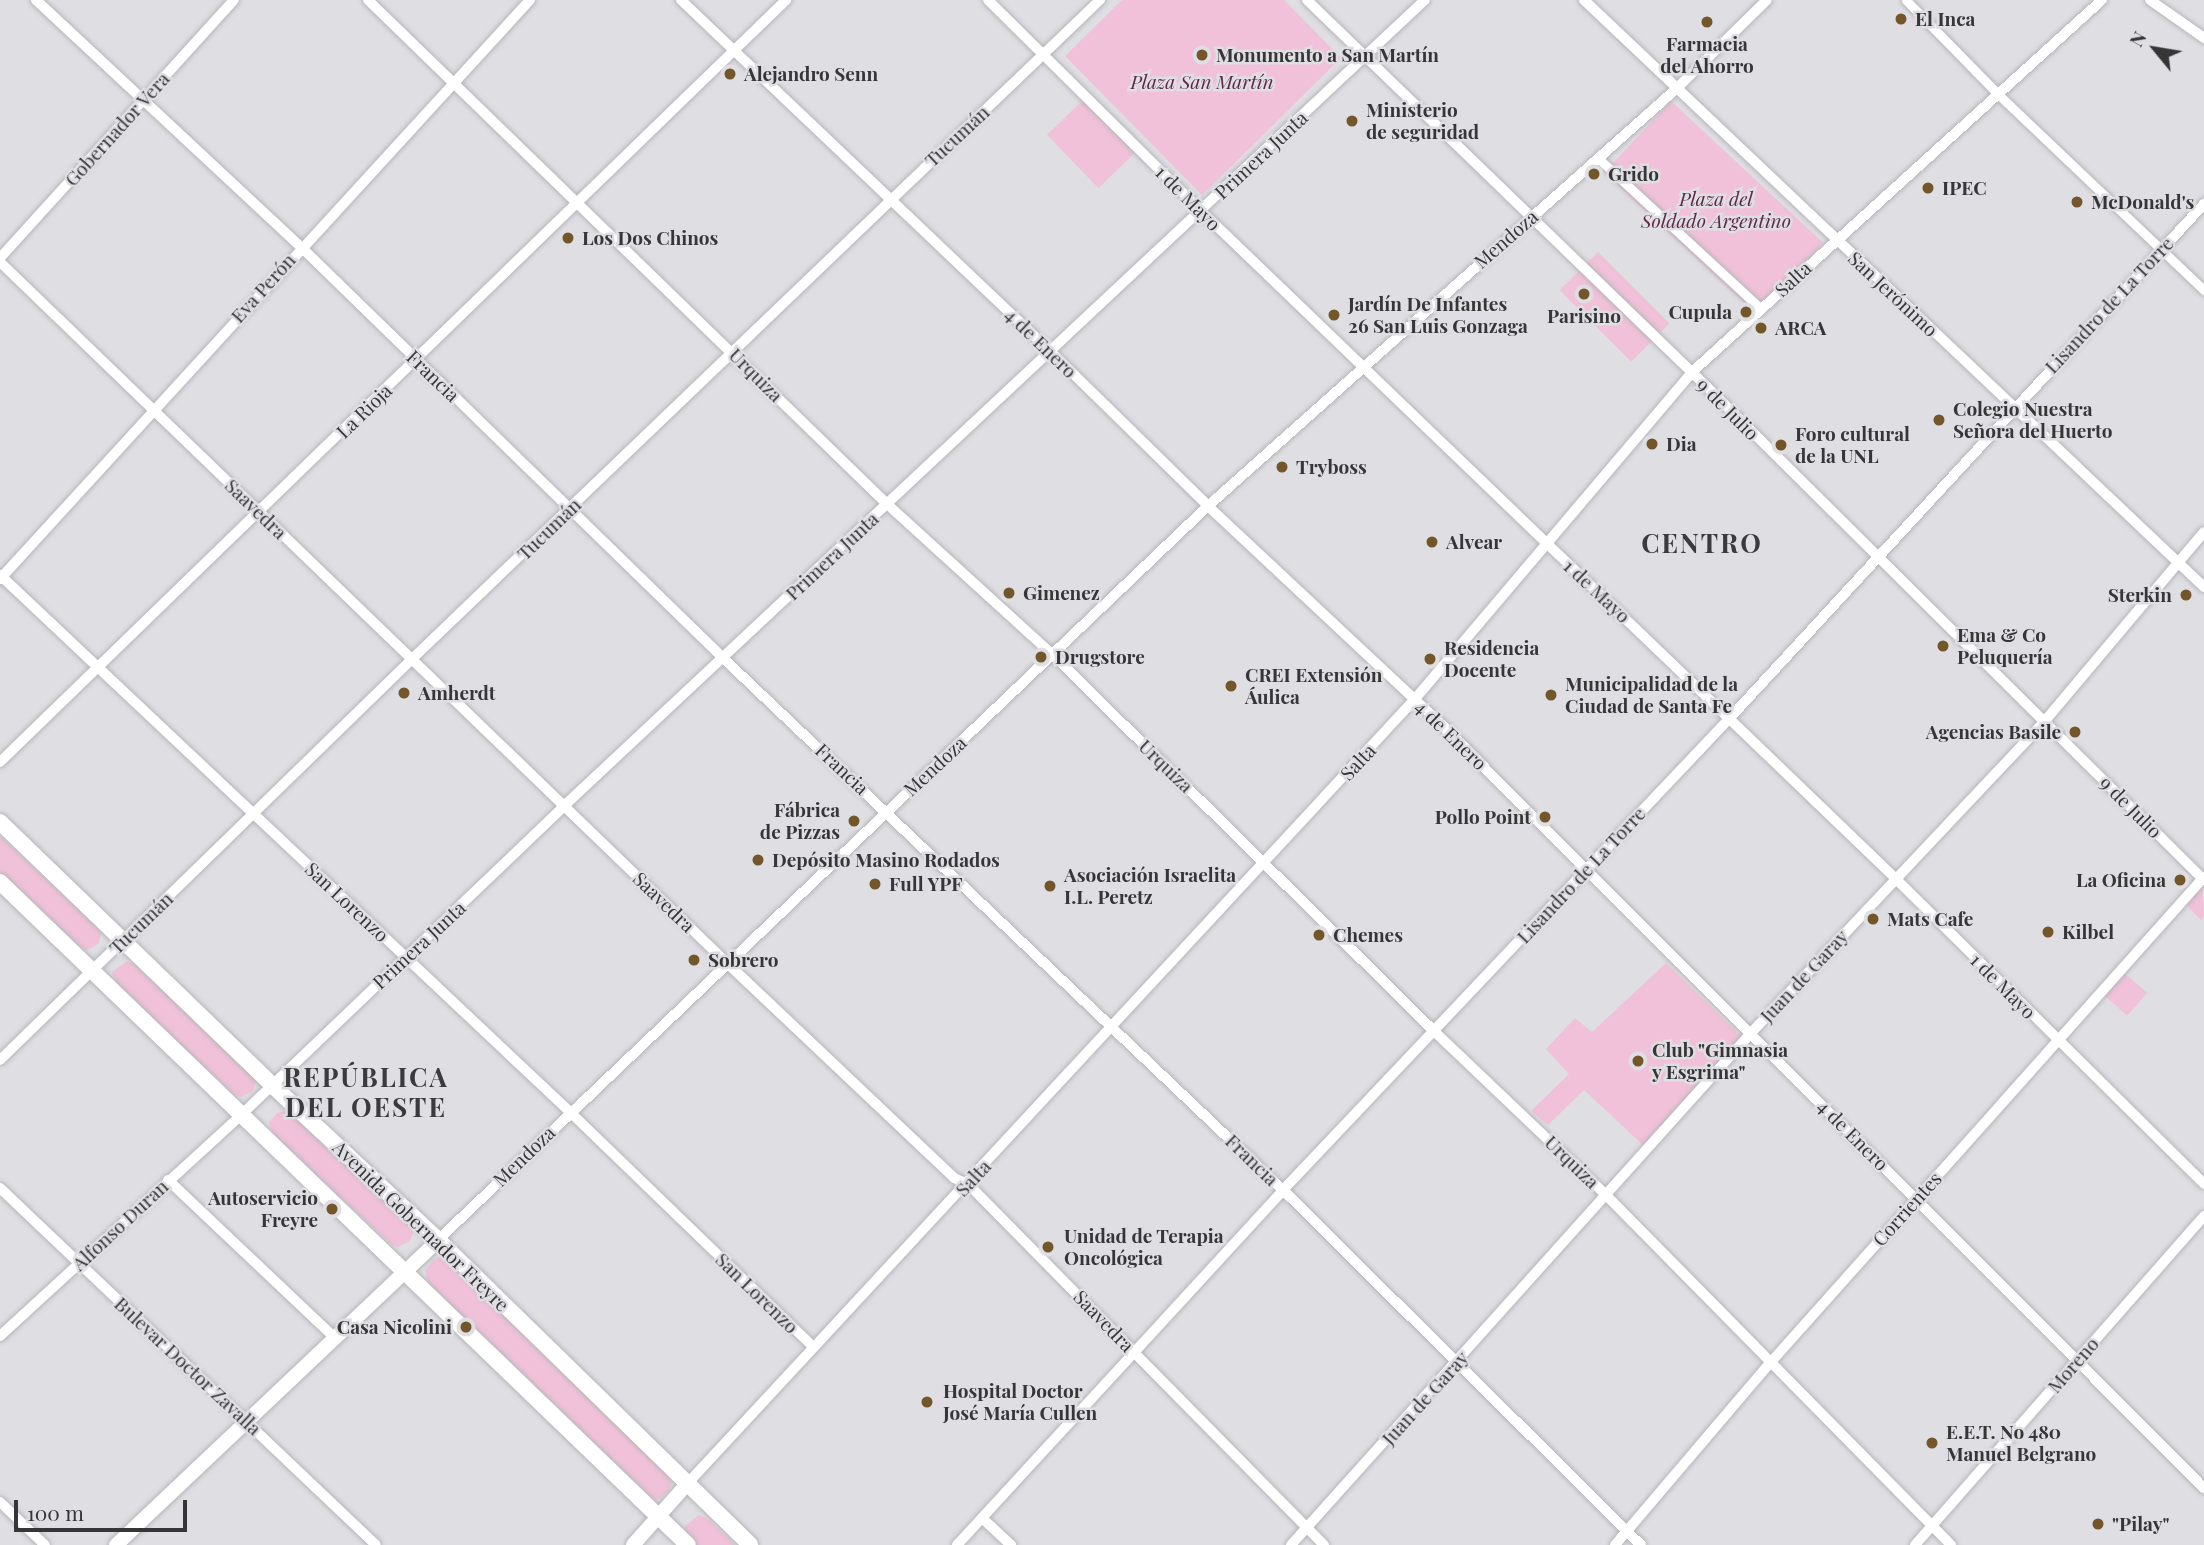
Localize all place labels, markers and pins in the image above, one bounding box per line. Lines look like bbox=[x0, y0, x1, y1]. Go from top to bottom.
place label: El Inca bbox=[1915, 8, 1975, 30]
marker: El Inca bbox=[1893, 11, 1909, 27]
marker: Farmacia del Ahorro bbox=[1699, 14, 1715, 30]
place label: Farmacia del Ahorro bbox=[1660, 33, 1754, 77]
place label: Monumento a San Martín bbox=[1216, 44, 1439, 66]
marker: Monumento a San Martín bbox=[1194, 47, 1210, 63]
place label: Alejandro Senn bbox=[744, 63, 878, 85]
marker: Alejandro Senn bbox=[722, 66, 738, 82]
place label: Ministerio de seguridad bbox=[1366, 99, 1479, 143]
marker: Ministerio de seguridad bbox=[1344, 113, 1360, 129]
place label: Grido bbox=[1608, 163, 1659, 185]
marker: Grido bbox=[1586, 166, 1602, 182]
place label: IPEC bbox=[1942, 177, 1987, 199]
marker: IPEC bbox=[1920, 180, 1936, 196]
place label: McDonald's bbox=[2091, 191, 2194, 213]
marker: McDonald's bbox=[2069, 194, 2085, 210]
place label: Los Dos Chinos bbox=[582, 227, 718, 249]
marker: Los Dos Chinos bbox=[560, 230, 576, 246]
marker: Parisino bbox=[1576, 286, 1592, 302]
place label: Jardín De Infantes 26 San Luis Gonzaga bbox=[1348, 293, 1528, 337]
place label: Cupula bbox=[1668, 301, 1732, 323]
marker: Cupula bbox=[1738, 304, 1754, 320]
place label: Parisino bbox=[1547, 305, 1621, 327]
marker: Jardín De Infantes 26 San Luis Gonzaga bbox=[1326, 307, 1342, 323]
place label: ARCA bbox=[1775, 317, 1827, 339]
marker: ARCA bbox=[1753, 320, 1769, 336]
place label: Colegio Nuestra Señora del Huerto bbox=[1953, 398, 2113, 442]
marker: Colegio Nuestra Señora del Huerto bbox=[1931, 412, 1947, 428]
place label: Foro cultural de la UNL bbox=[1795, 423, 1910, 467]
place label: Dia bbox=[1666, 433, 1697, 455]
marker: Dia bbox=[1644, 436, 1660, 452]
marker: Foro cultural de la UNL bbox=[1773, 437, 1789, 453]
place label: Tryboss bbox=[1296, 456, 1367, 478]
marker: Tryboss bbox=[1274, 459, 1290, 475]
place label: Alvear bbox=[1446, 531, 1502, 553]
marker: Alvear bbox=[1424, 534, 1440, 550]
place label: Gimenez bbox=[1023, 582, 1100, 604]
place label: Sterkin bbox=[2108, 584, 2172, 606]
marker: Gimenez bbox=[1001, 585, 1017, 601]
marker: Sterkin bbox=[2178, 587, 2194, 603]
place label: Ema & Co Peluquería bbox=[1957, 624, 2053, 668]
place label: Residencia Docente bbox=[1444, 637, 1539, 681]
marker: Ema & Co Peluquería bbox=[1935, 638, 1951, 654]
place label: Drugstore bbox=[1055, 646, 1145, 668]
marker: Drugstore bbox=[1033, 649, 1049, 665]
marker: Residencia Docente bbox=[1422, 651, 1438, 667]
place label: CREI Extensión Áulica bbox=[1245, 664, 1382, 708]
place label: Municipalidad de la Ciudad de Santa Fe bbox=[1565, 673, 1738, 717]
marker: CREI Extensión Áulica bbox=[1223, 678, 1239, 694]
place label: Amherdt bbox=[418, 682, 496, 704]
marker: Amherdt bbox=[396, 685, 412, 701]
marker: Municipalidad de la Ciudad de Santa Fe bbox=[1543, 687, 1559, 703]
place label: Agencias Basile bbox=[1926, 721, 2061, 743]
marker: Agencias Basile bbox=[2067, 724, 2083, 740]
place label: Fábrica de Pizzas bbox=[760, 799, 840, 843]
place label: Pollo Point bbox=[1435, 806, 1531, 828]
marker: Pollo Point bbox=[1537, 809, 1553, 825]
marker: Fábrica de Pizzas bbox=[846, 813, 862, 829]
place label: Depósito Masino Rodados bbox=[772, 849, 1000, 871]
marker: Depósito Masino Rodados bbox=[750, 852, 766, 868]
place label: Asociación Israelita I.L. Peretz bbox=[1064, 864, 1236, 908]
place label: La Oficina bbox=[2076, 869, 2166, 891]
marker: La Oficina bbox=[2172, 872, 2188, 888]
place label: Full YPF bbox=[889, 873, 963, 895]
marker: Full YPF bbox=[867, 876, 883, 892]
marker: Asociación Israelita I.L. Peretz bbox=[1042, 878, 1058, 894]
place label: Mats Cafe bbox=[1887, 908, 1973, 930]
marker: Mats Cafe bbox=[1865, 911, 1881, 927]
place label: Kilbel bbox=[2062, 921, 2114, 943]
place label: Chemes bbox=[1333, 924, 1403, 946]
marker: Kilbel bbox=[2040, 924, 2056, 940]
marker: Chemes bbox=[1311, 927, 1327, 943]
place label: Sobrero bbox=[708, 949, 778, 971]
marker: Sobrero bbox=[686, 952, 702, 968]
place label: Club "Gimnasia y Esgrima" bbox=[1652, 1039, 1789, 1083]
marker: Club "Gimnasia y Esgrima" bbox=[1630, 1053, 1646, 1069]
place label: Autoservicio Freyre bbox=[208, 1187, 318, 1231]
marker: Autoservicio Freyre bbox=[324, 1201, 340, 1217]
place label: Unidad de Terapia Oncológica bbox=[1064, 1225, 1224, 1269]
marker: Unidad de Terapia Oncológica bbox=[1038, 1237, 1058, 1257]
place label: Casa Nicolini bbox=[337, 1316, 452, 1338]
marker: Casa Nicolini bbox=[458, 1319, 474, 1335]
place label: Hospital Doctor José María Cullen bbox=[943, 1380, 1097, 1424]
marker: Hospital Doctor José María Cullen bbox=[917, 1392, 937, 1412]
place label: E.E.T. No 480 Manuel Belgrano bbox=[1946, 1421, 2096, 1465]
marker: E.E.T. No 480 Manuel Belgrano bbox=[1924, 1435, 1940, 1451]
place label: "Pilay" bbox=[2112, 1513, 2170, 1535]
marker: "Pilay" bbox=[2090, 1516, 2106, 1532]

